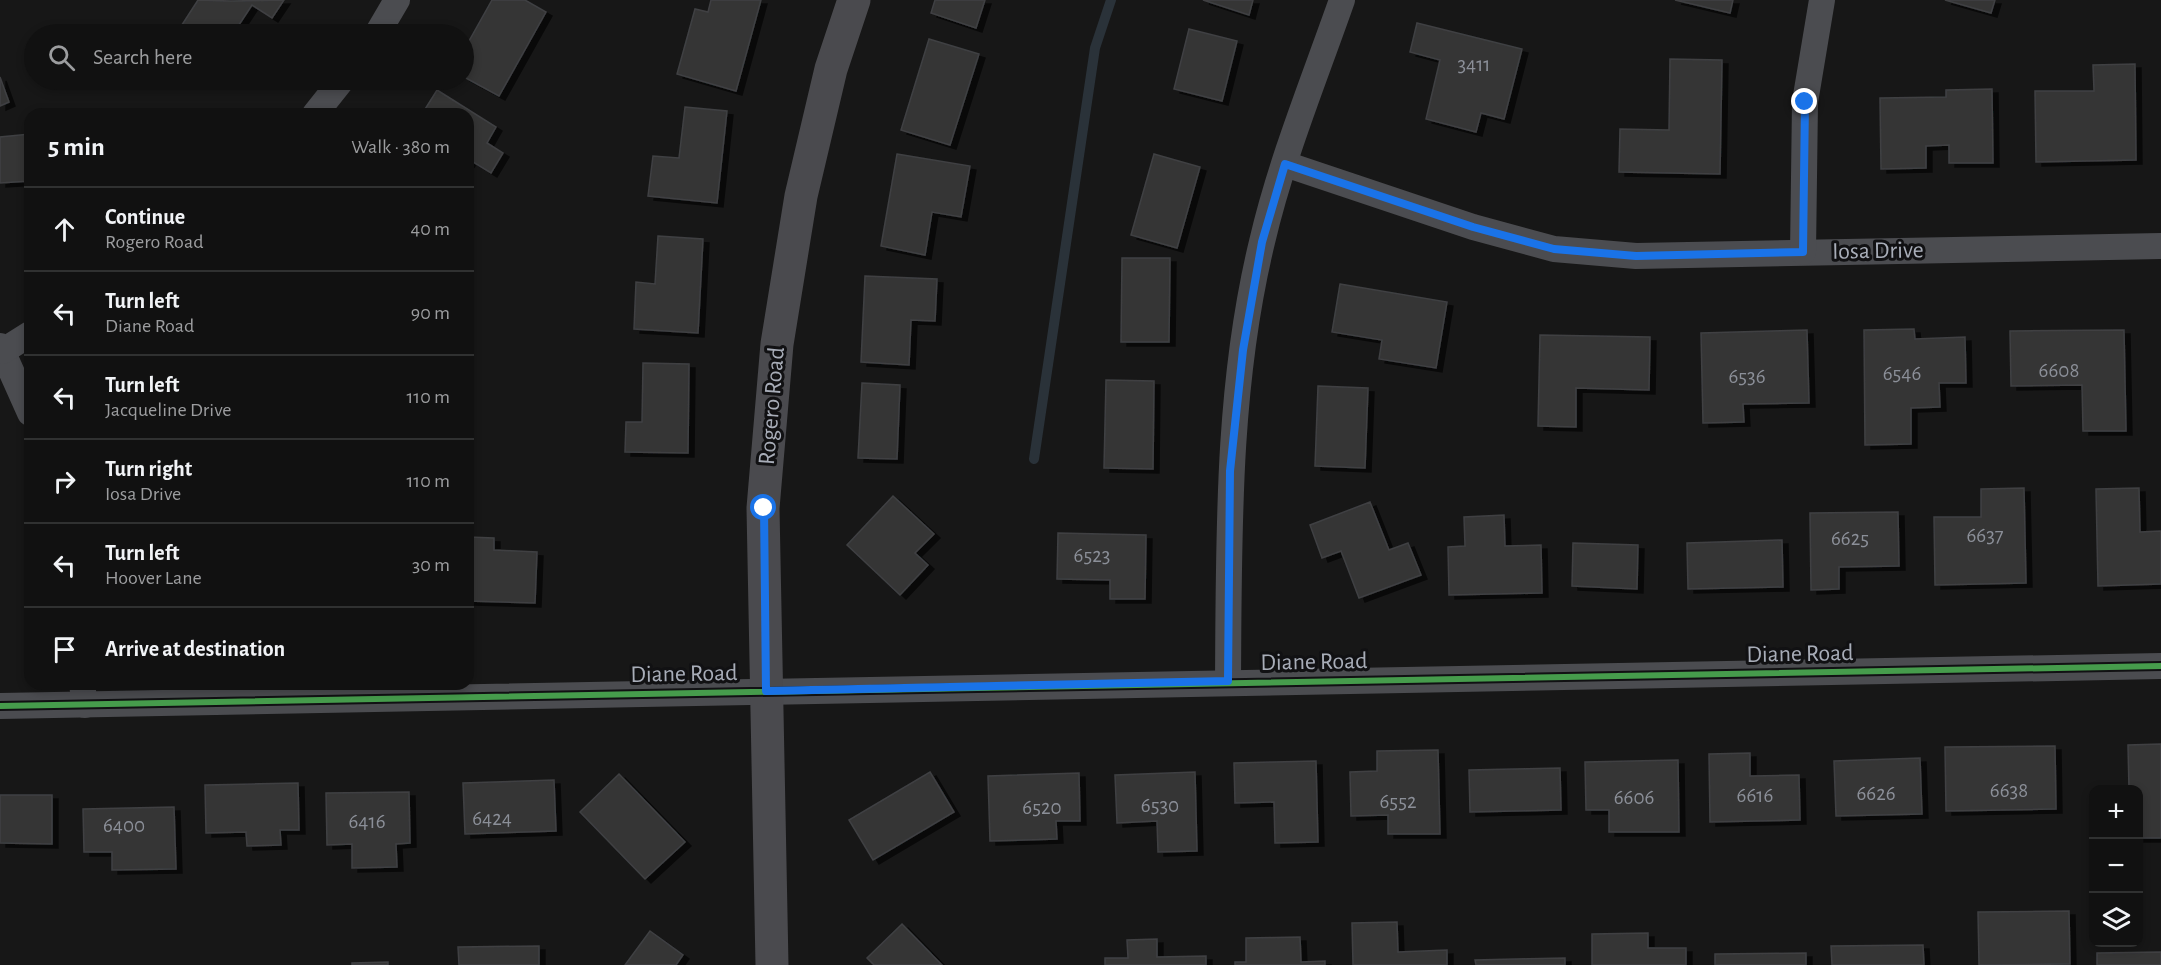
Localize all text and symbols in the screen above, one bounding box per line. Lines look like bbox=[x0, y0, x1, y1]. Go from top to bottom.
search box bbox=[24, 24, 474, 90]
icon: search bbox=[45, 41, 78, 74]
text: Search here bbox=[93, 46, 192, 68]
house number: 3411 bbox=[1457, 54, 1491, 75]
route end bbox=[1791, 88, 1817, 114]
text: 5 min bbox=[48, 134, 105, 160]
text: Walk · 380 m bbox=[351, 137, 450, 157]
text: Continue bbox=[105, 206, 185, 228]
icon: ahead bbox=[48, 213, 81, 246]
text: 40 m bbox=[411, 219, 450, 239]
text: Rogero Road bbox=[105, 232, 204, 252]
street label: Iosa Drive bbox=[1832, 238, 1924, 264]
text: Turn left bbox=[105, 290, 179, 312]
icon: left bbox=[48, 297, 81, 330]
text: 90 m bbox=[411, 303, 450, 323]
text: Diane Road bbox=[105, 316, 194, 336]
street label: Rogero Road bbox=[755, 346, 789, 466]
house number: 6608 bbox=[2039, 360, 2079, 381]
house number: 6546 bbox=[1883, 363, 1921, 384]
house number: 6536 bbox=[1728, 366, 1766, 387]
text: Turn left bbox=[105, 374, 179, 396]
icon: left bbox=[48, 381, 81, 414]
text: 110 m bbox=[406, 387, 450, 407]
text: Jacqueline Drive bbox=[105, 400, 232, 420]
text: Turn right bbox=[105, 458, 192, 480]
icon: right bbox=[48, 465, 81, 498]
text: 110 m bbox=[406, 471, 450, 491]
text: Iosa Drive bbox=[105, 484, 181, 504]
route start bbox=[750, 494, 776, 520]
house number: 6637 bbox=[1966, 525, 2004, 546]
house number: 6625 bbox=[1831, 528, 1869, 549]
text: Turn left bbox=[105, 542, 179, 564]
house number: 6523 bbox=[1074, 545, 1110, 566]
icon: left bbox=[48, 549, 81, 582]
text: 30 m bbox=[412, 555, 450, 575]
text: Hoover Lane bbox=[105, 568, 202, 588]
icon: arrive bbox=[48, 633, 81, 666]
text: Arrive at destination bbox=[105, 638, 285, 660]
street label: Diane Road bbox=[1746, 641, 1854, 667]
street label: Diane Road bbox=[1260, 649, 1368, 675]
street label: Diane Road bbox=[630, 661, 738, 687]
house number: 6638 bbox=[1990, 780, 2028, 801]
house number: 6626 bbox=[1856, 783, 1896, 804]
house number: 6616 bbox=[1737, 785, 1773, 806]
map controls bbox=[2089, 785, 2143, 947]
button: + bbox=[2089, 785, 2143, 839]
house number: 6606 bbox=[1614, 787, 1654, 808]
house number: 6552 bbox=[1380, 791, 1416, 812]
house number: 6530 bbox=[1141, 795, 1179, 816]
house number: 6520 bbox=[1022, 797, 1062, 818]
house number: 6424 bbox=[472, 808, 512, 829]
house number: 6416 bbox=[348, 811, 386, 832]
house number: 6400 bbox=[103, 815, 145, 836]
button: − bbox=[2089, 839, 2143, 893]
button: layers bbox=[2089, 893, 2143, 947]

